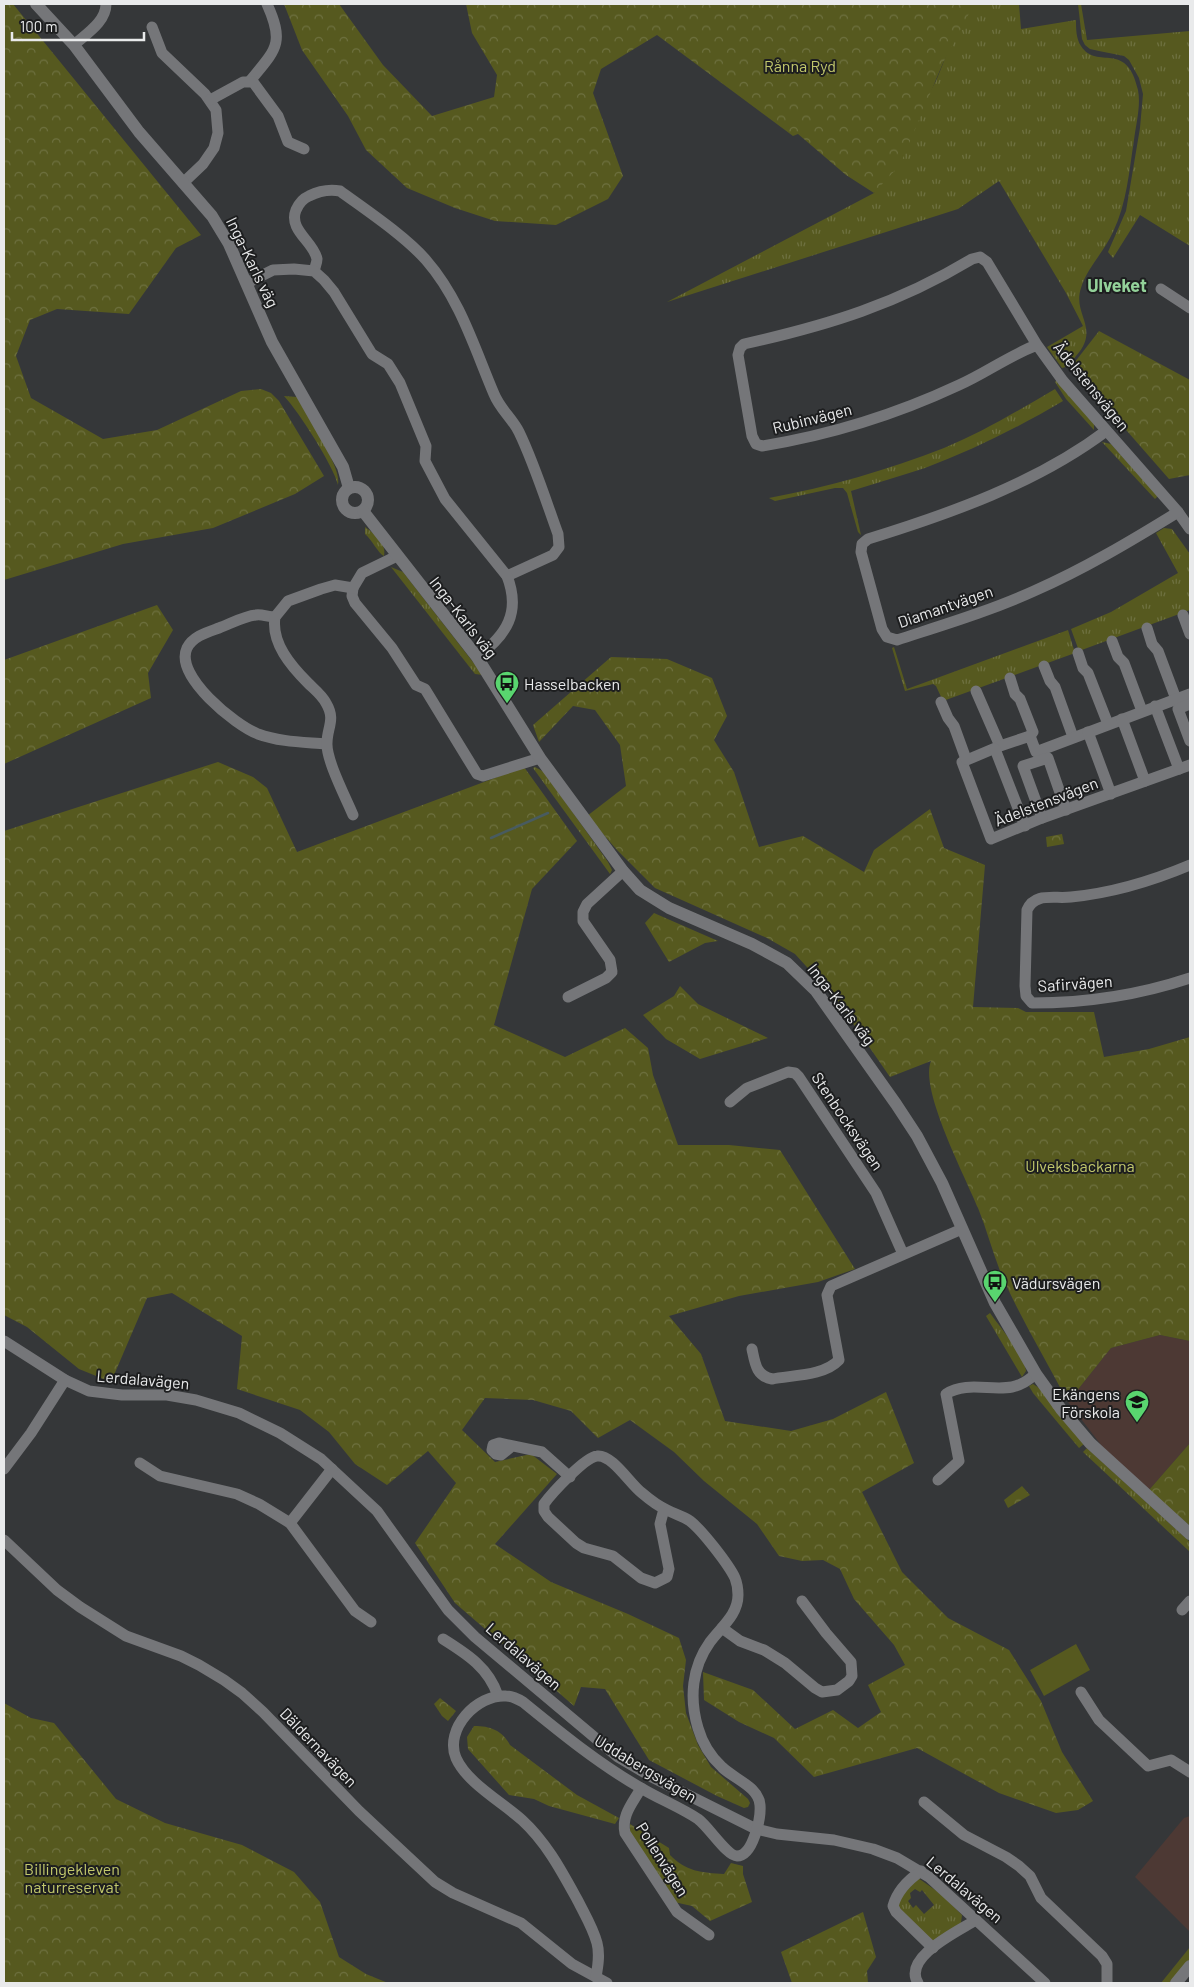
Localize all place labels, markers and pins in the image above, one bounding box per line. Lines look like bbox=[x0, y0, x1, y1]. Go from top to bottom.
bus stop icon: Hasselbacken bbox=[494, 670, 520, 704]
place label: Hasselbacken bbox=[524, 674, 620, 693]
bus stop icon: Vädursvägen bbox=[982, 1269, 1008, 1303]
place label: Vädursvägen bbox=[1012, 1273, 1100, 1292]
place label: Ekängens Förskola bbox=[1052, 1384, 1120, 1421]
school or university icon: Ekängens Förskola bbox=[1124, 1389, 1150, 1423]

